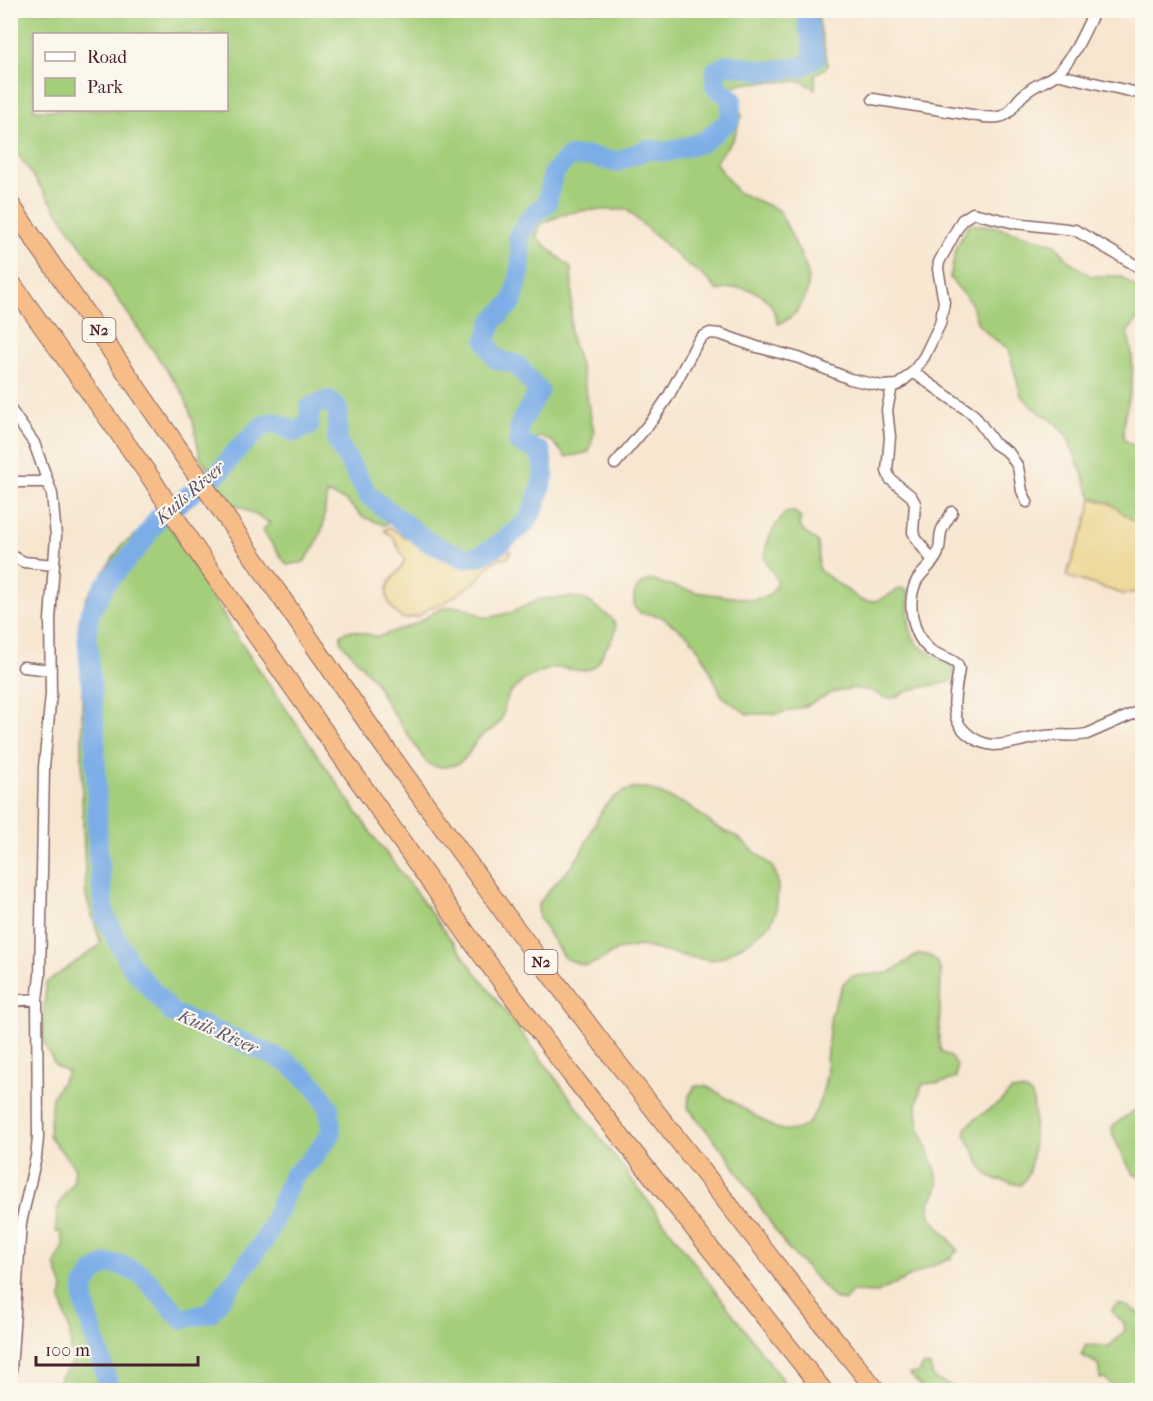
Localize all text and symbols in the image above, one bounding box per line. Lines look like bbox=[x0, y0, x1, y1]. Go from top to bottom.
legend bbox=[33, 33, 228, 111]
text: Road bbox=[87, 47, 127, 68]
text: Park bbox=[87, 77, 124, 98]
road number: N2 bbox=[82, 318, 116, 342]
water label: Kuils River bbox=[150, 456, 230, 530]
road number: N2 bbox=[524, 950, 558, 974]
water label: Kuils River bbox=[173, 1004, 263, 1060]
scale bar bbox=[36, 1329, 198, 1367]
text: 100 m bbox=[45, 1340, 90, 1361]

